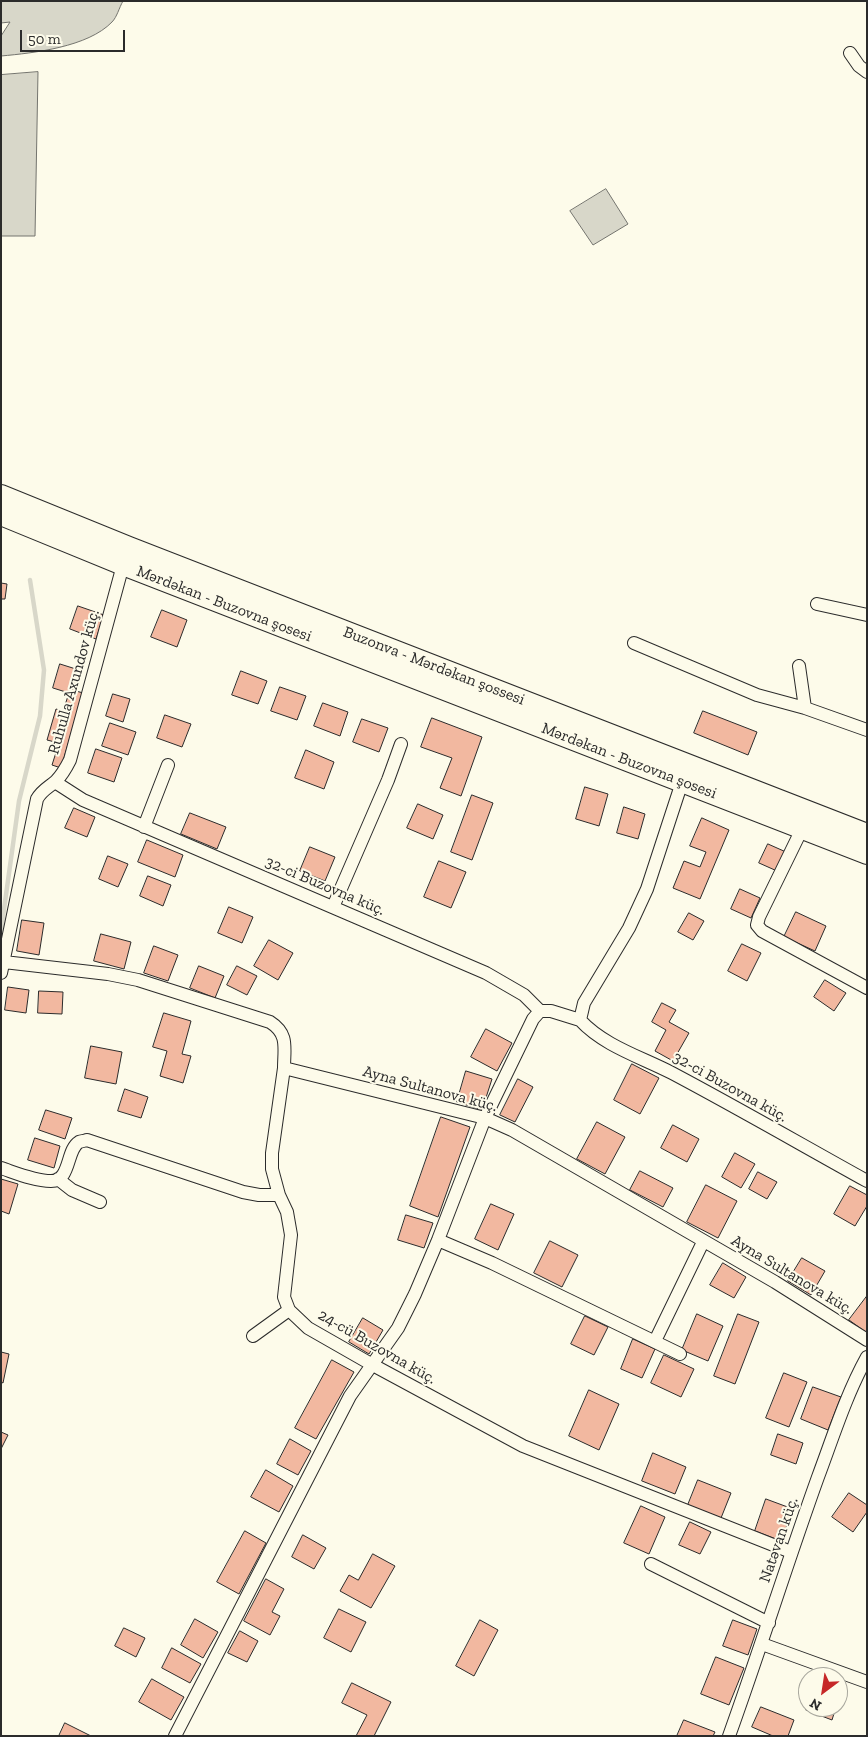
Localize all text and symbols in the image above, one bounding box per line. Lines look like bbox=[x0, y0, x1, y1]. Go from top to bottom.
scale bar bbox=[22, 20, 128, 52]
text: 50 m bbox=[28, 30, 61, 48]
street label: Mərdəkan - Buzovna şosesi bbox=[134, 562, 314, 646]
street label: Ruhulla Axundov küç. bbox=[44, 607, 104, 757]
street label: Buzonva - Mərdəkan şossesi bbox=[340, 622, 528, 710]
street label: Mərdəkan - Buzovna şosesi bbox=[539, 719, 719, 803]
street label: 32-ci Buzovna küç. bbox=[262, 852, 388, 920]
street label: 32-ci Buzovna küç. bbox=[669, 1048, 791, 1126]
street label: Ayna Sultanova küç. bbox=[361, 1062, 499, 1116]
street label: Ayna Sultanova küç. bbox=[728, 1231, 856, 1319]
street label: 24-cü Buzovna küç. bbox=[315, 1305, 439, 1389]
street label: Natəvan küç. bbox=[755, 1495, 803, 1585]
north arrow bbox=[798, 1667, 848, 1717]
text: N bbox=[807, 1694, 824, 1714]

